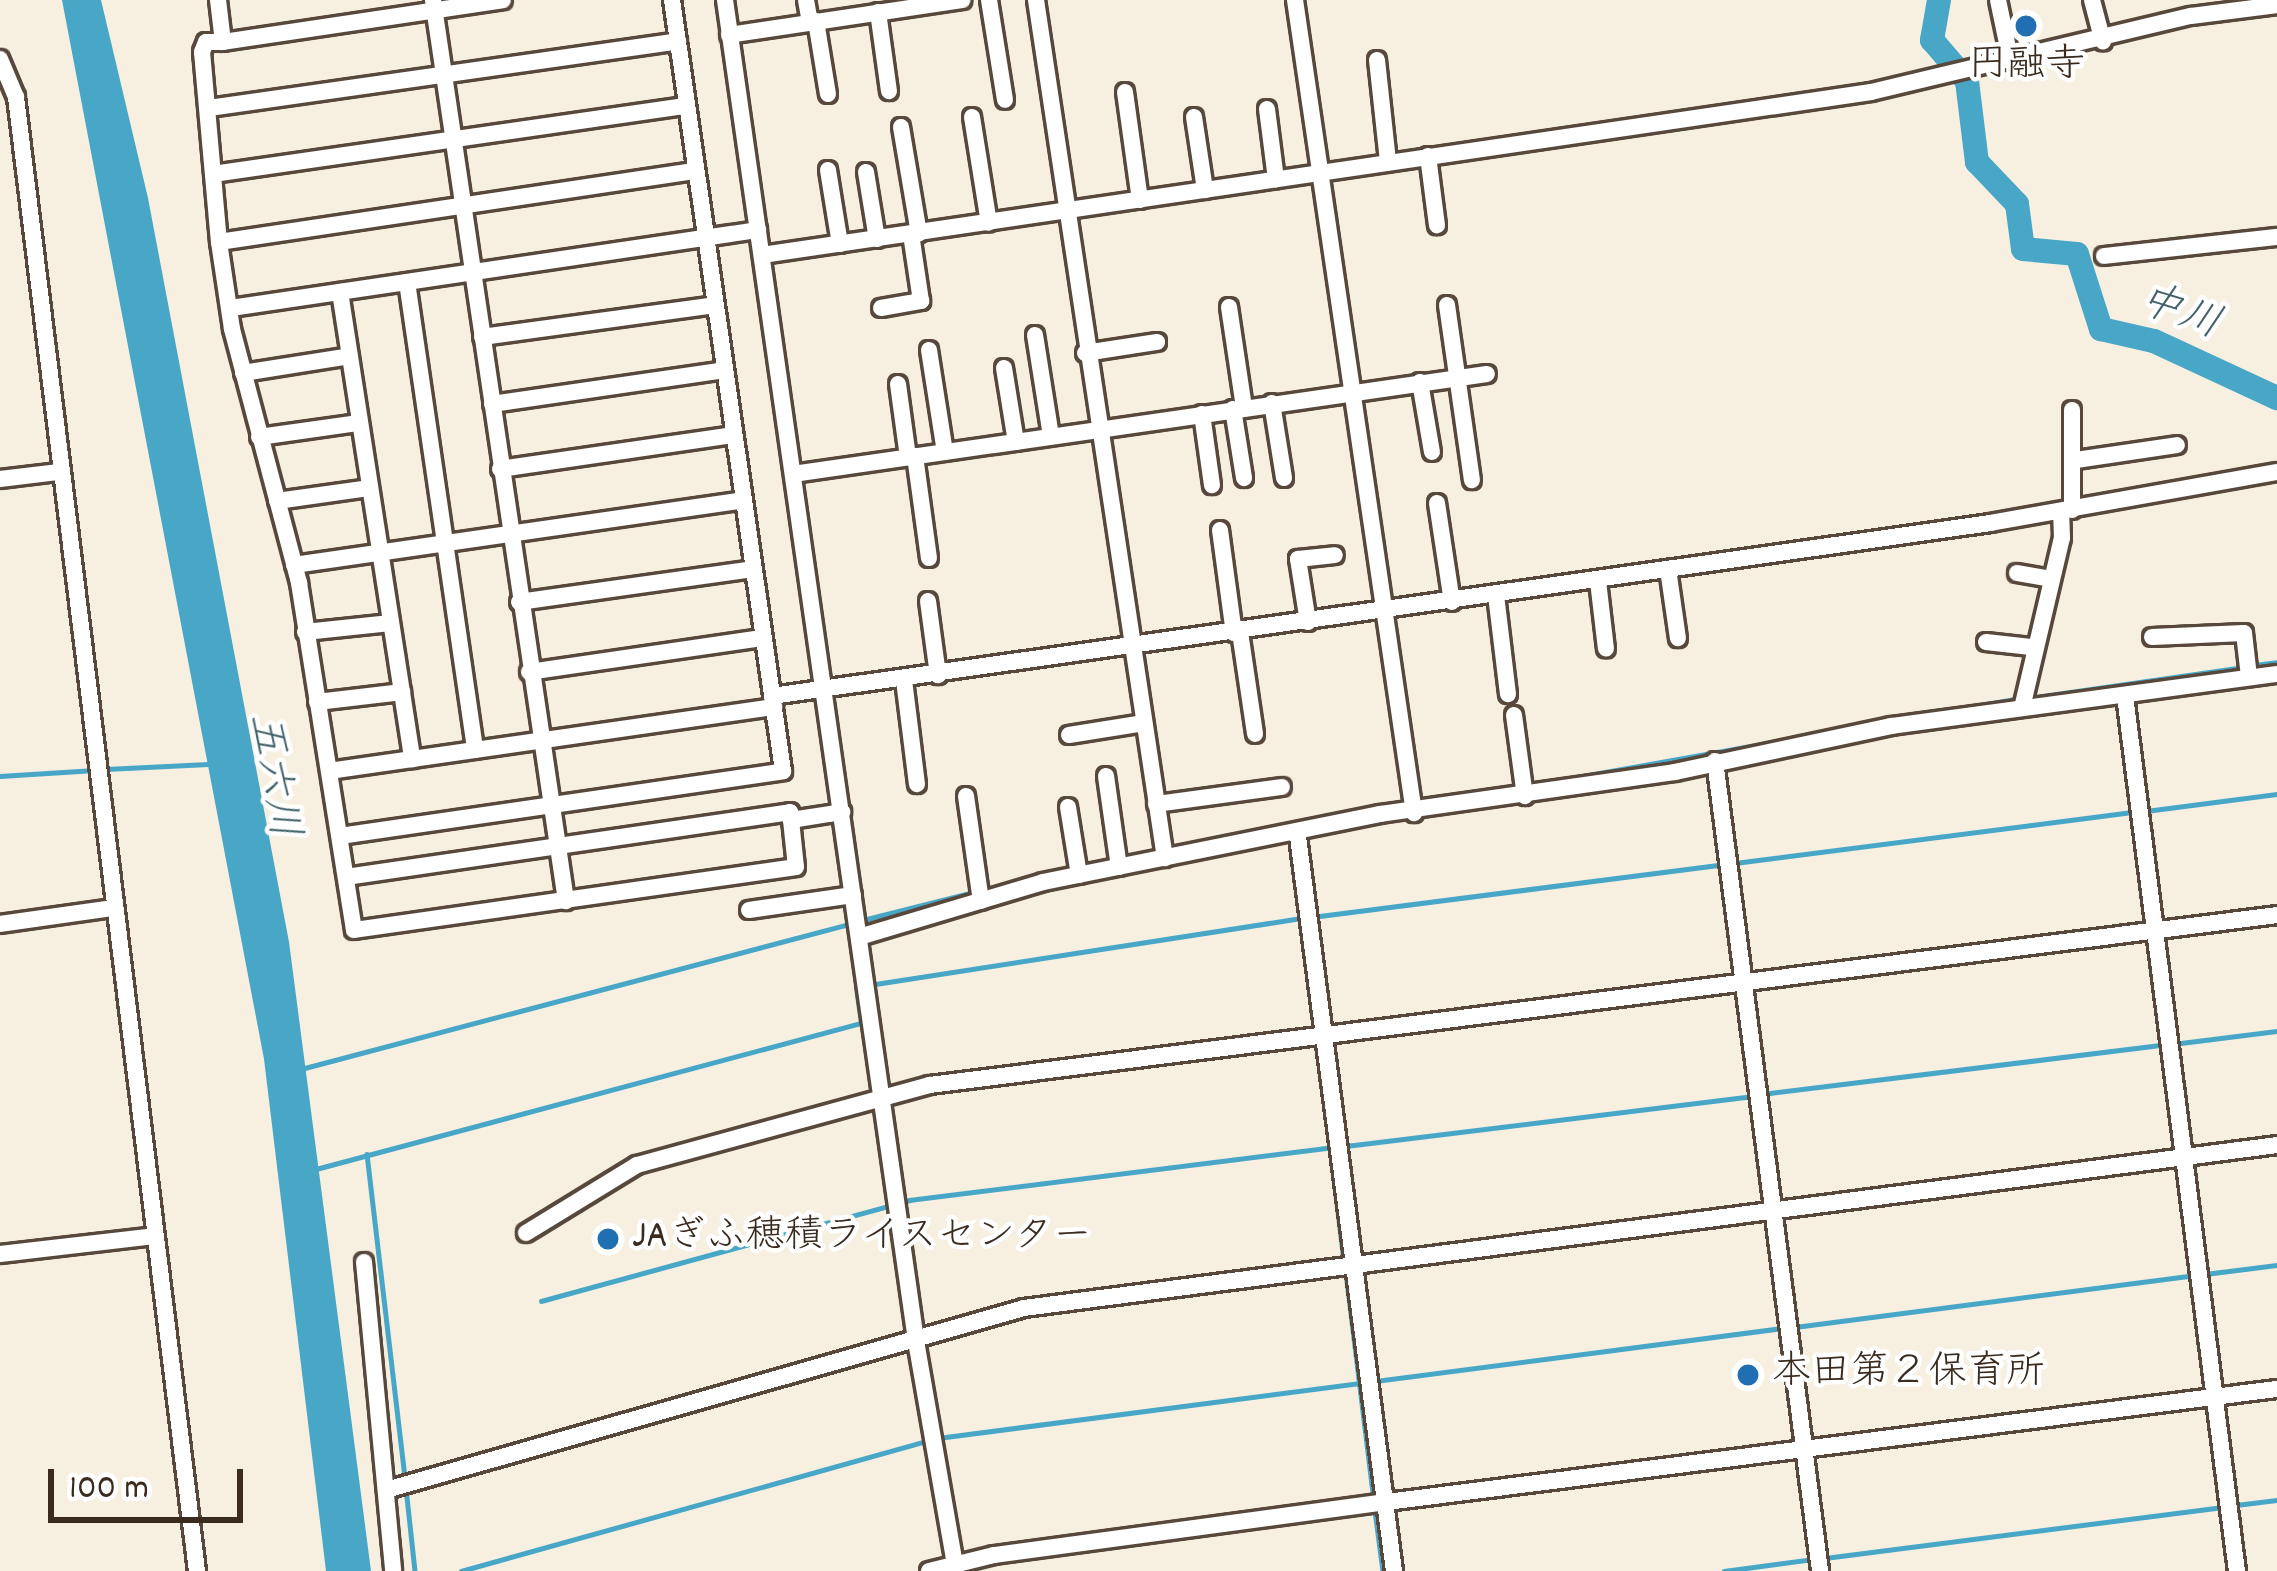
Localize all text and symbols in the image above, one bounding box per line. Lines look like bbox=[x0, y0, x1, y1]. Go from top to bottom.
marker: 円融寺 bbox=[2013, 13, 2039, 39]
place label: 円融寺 bbox=[1968, 45, 2084, 91]
water label: 中川 bbox=[2131, 277, 2227, 353]
water label: 五六川 bbox=[235, 710, 307, 842]
place label: JAぎふ穂積ライスセンター bbox=[632, 1216, 1096, 1262]
marker: JAぎふ穂積ライスセンター bbox=[595, 1226, 621, 1252]
place label: 本田第２保育所 bbox=[1772, 1352, 2045, 1398]
marker: 本田第２保育所 bbox=[1735, 1362, 1761, 1388]
scale bar bbox=[54, 1445, 249, 1519]
text: 100 m bbox=[69, 1464, 149, 1516]

